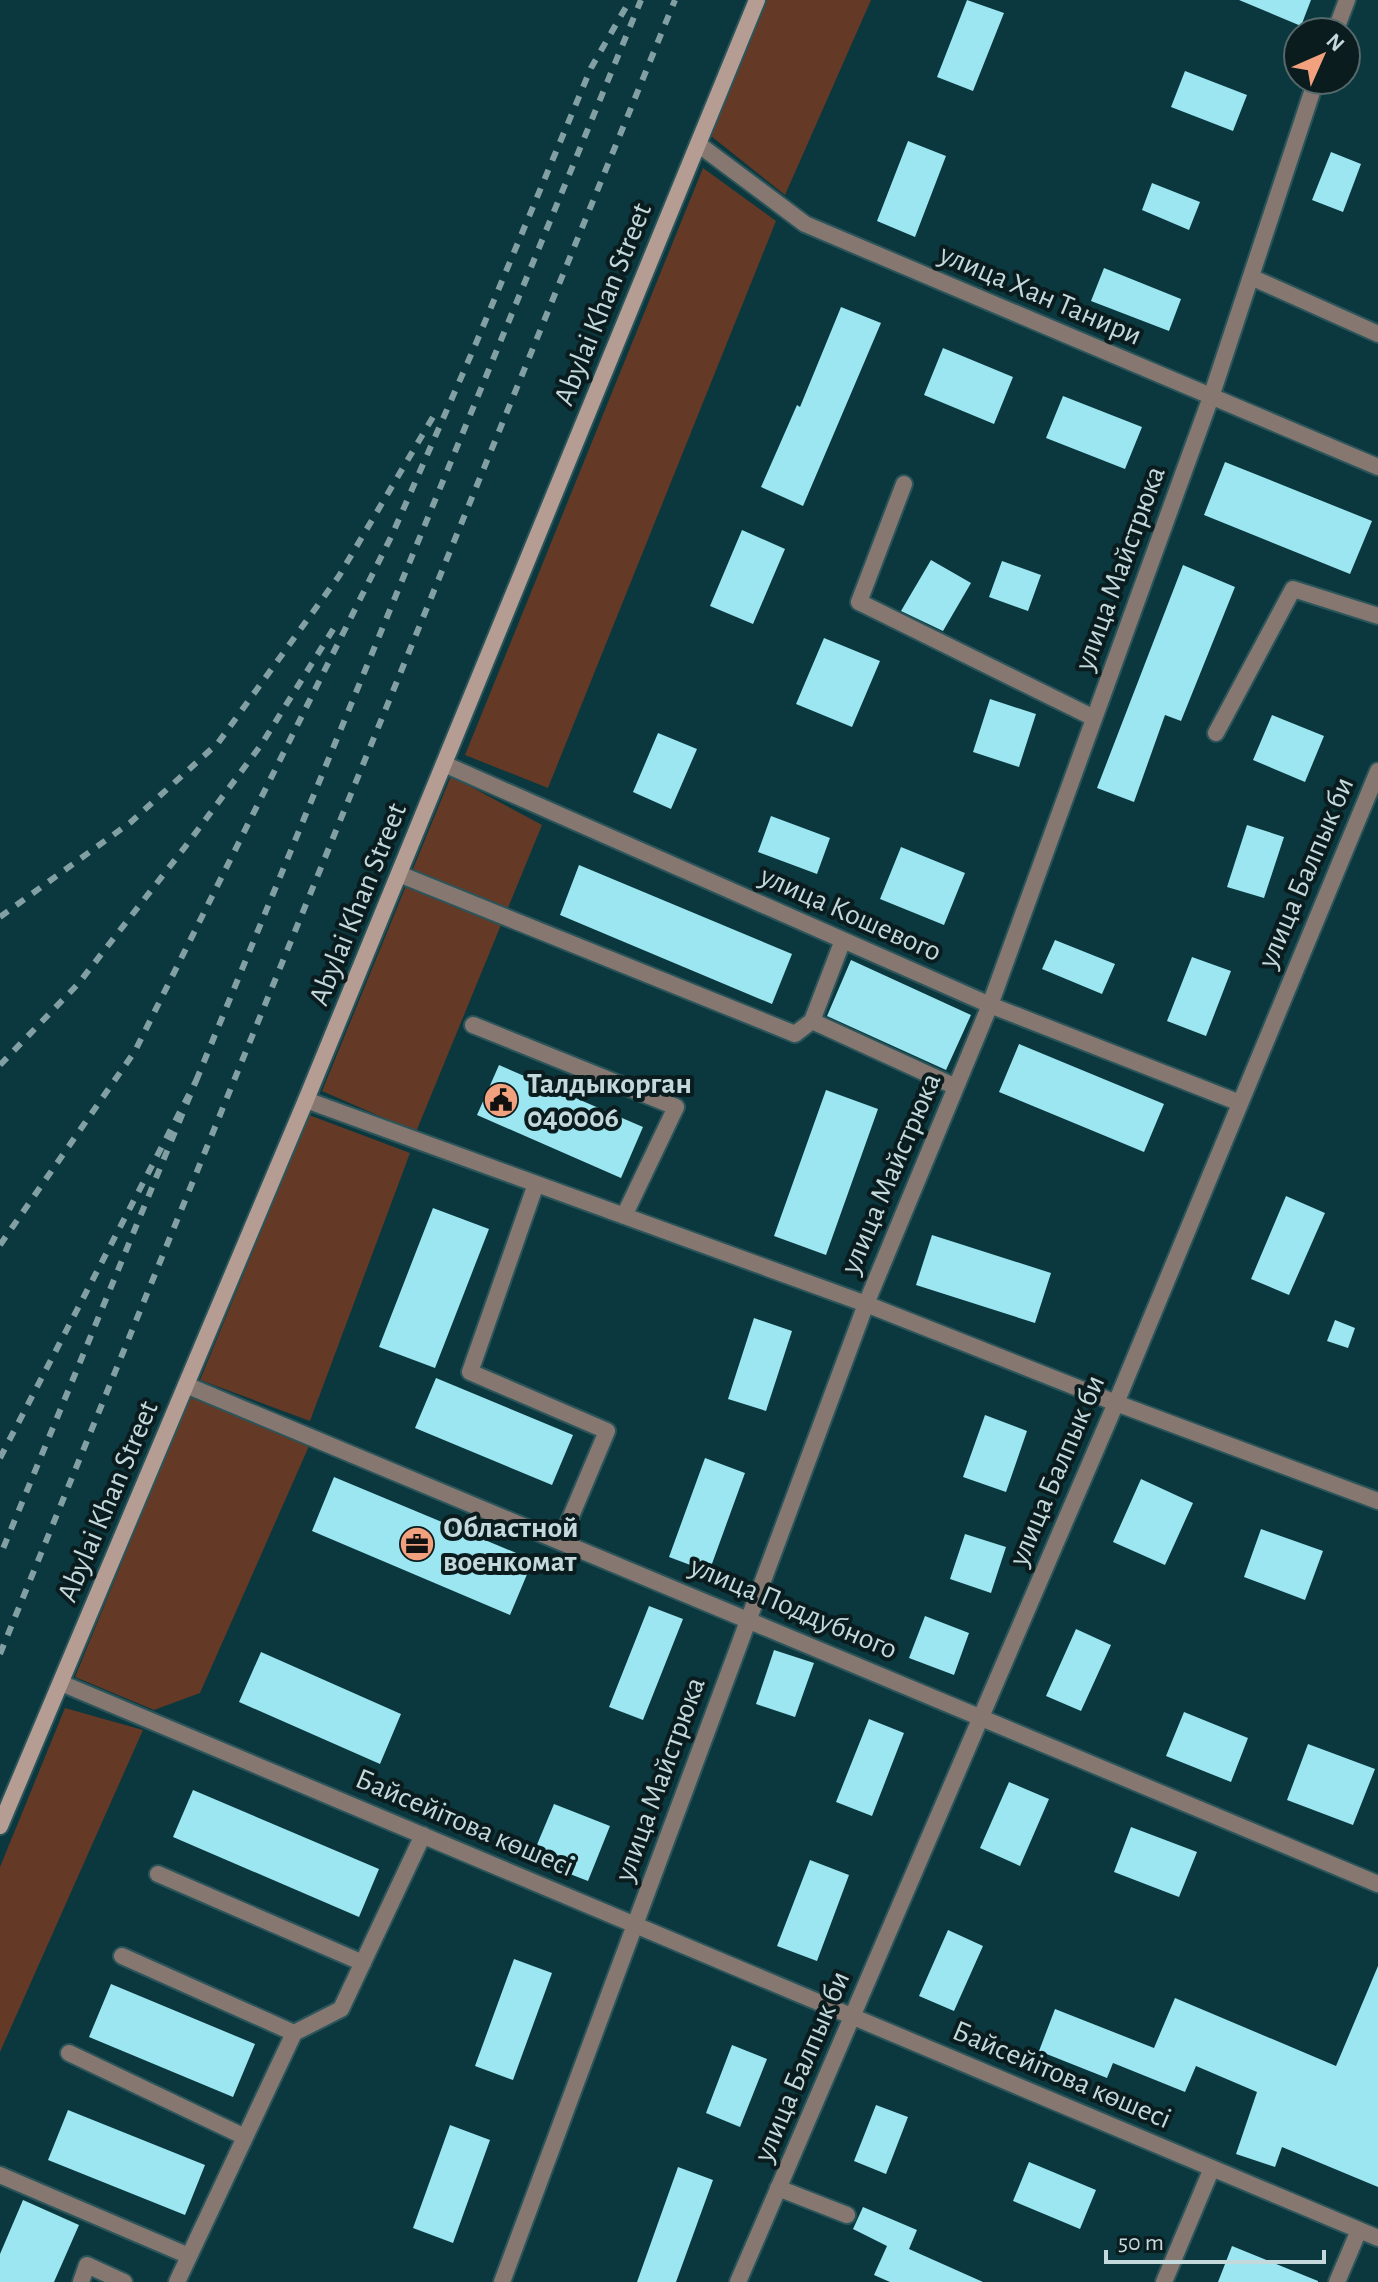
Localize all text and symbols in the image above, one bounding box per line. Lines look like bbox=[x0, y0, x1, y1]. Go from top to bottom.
north arrow bbox=[1282, 16, 1362, 96]
text: N bbox=[1322, 29, 1349, 56]
street label: Abylai Khan Street bbox=[549, 199, 657, 410]
street label: улица Хан Танири bbox=[934, 238, 1146, 351]
street label: улица Майстрюка bbox=[1069, 462, 1171, 675]
street label: улица Балпык би bbox=[1252, 773, 1360, 973]
street label: Abylai Khan Street bbox=[304, 799, 412, 1010]
street label: улица Кошевого bbox=[755, 860, 946, 967]
place label: Талдыкорган 040006 bbox=[527, 1069, 692, 1133]
street label: улица Майстрюка bbox=[835, 1069, 947, 1279]
public building icon: Талдыкорган 040006 bbox=[482, 1081, 520, 1119]
street label: улица Балпык би bbox=[1003, 1371, 1111, 1571]
street label: Abylai Khan Street bbox=[52, 1396, 164, 1606]
place label: Областной военкомат bbox=[443, 1513, 579, 1577]
office icon: Областной военкомат bbox=[398, 1525, 436, 1563]
street label: улица Поддубного bbox=[685, 1550, 902, 1665]
street label: улица Майстрюка bbox=[609, 1673, 711, 1886]
street label: Байсейітова көшесі bbox=[351, 1763, 578, 1882]
street label: улица Балпык би bbox=[748, 1967, 856, 2167]
street label: Байсейітова көшесі bbox=[948, 2015, 1175, 2134]
scale bar bbox=[1106, 2214, 1324, 2264]
text: 50 m bbox=[1118, 2231, 1164, 2255]

